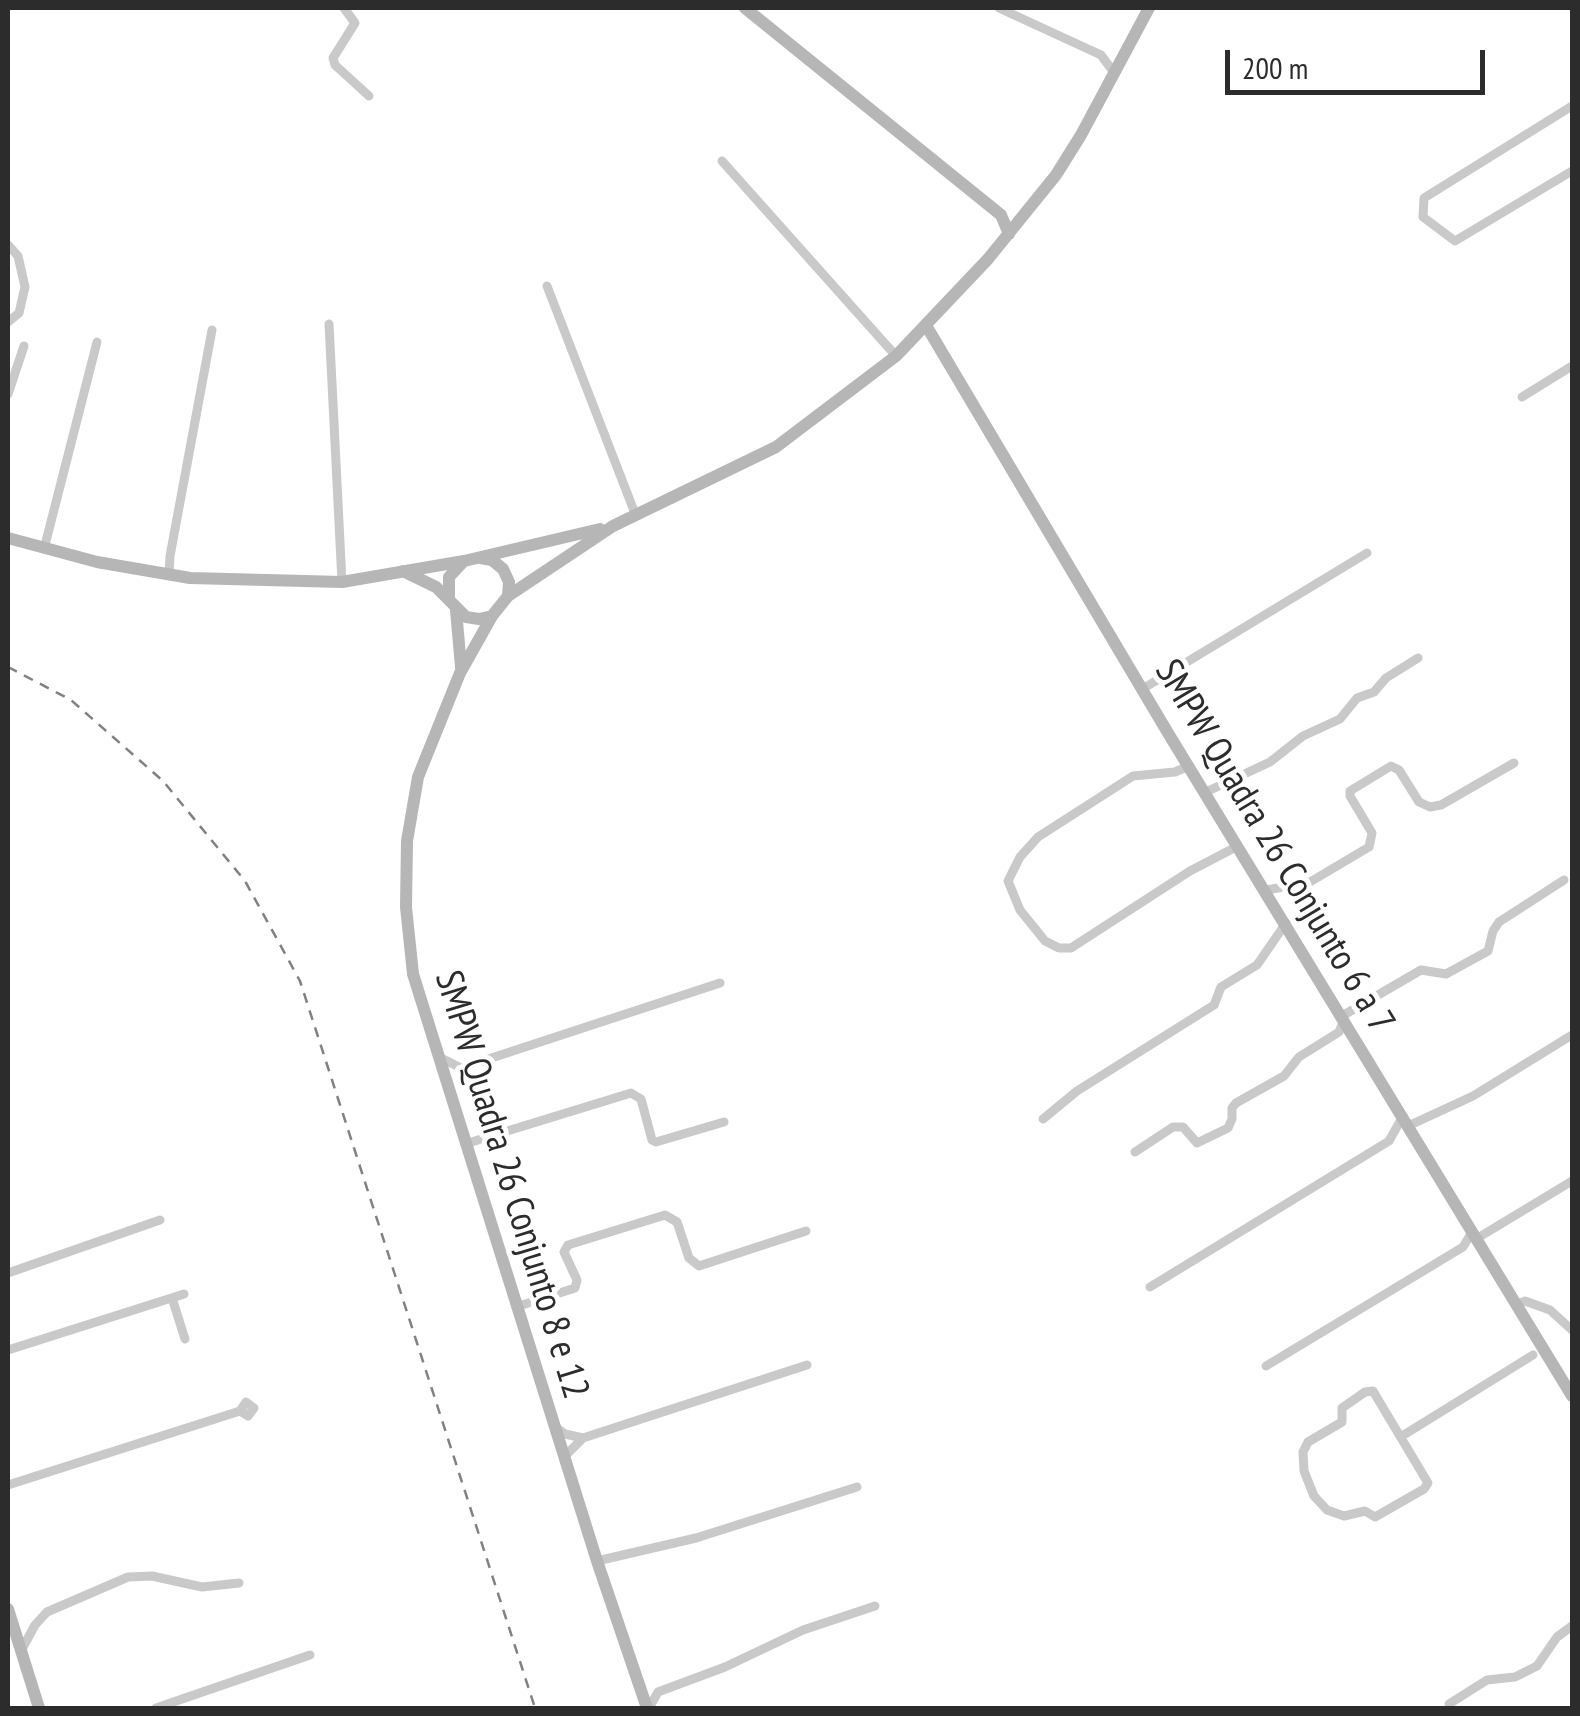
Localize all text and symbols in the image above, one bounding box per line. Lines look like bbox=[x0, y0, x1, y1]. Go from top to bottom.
scale bar bbox=[1230, 30, 1490, 92]
text: 200 m bbox=[1242, 48, 1308, 87]
street label: SMPW Quadra 26 Conjunto 6 a 7 bbox=[1144, 652, 1404, 1042]
street label: SMPW Quadra 26 Conjunto 8 e 12 bbox=[424, 966, 598, 1404]

